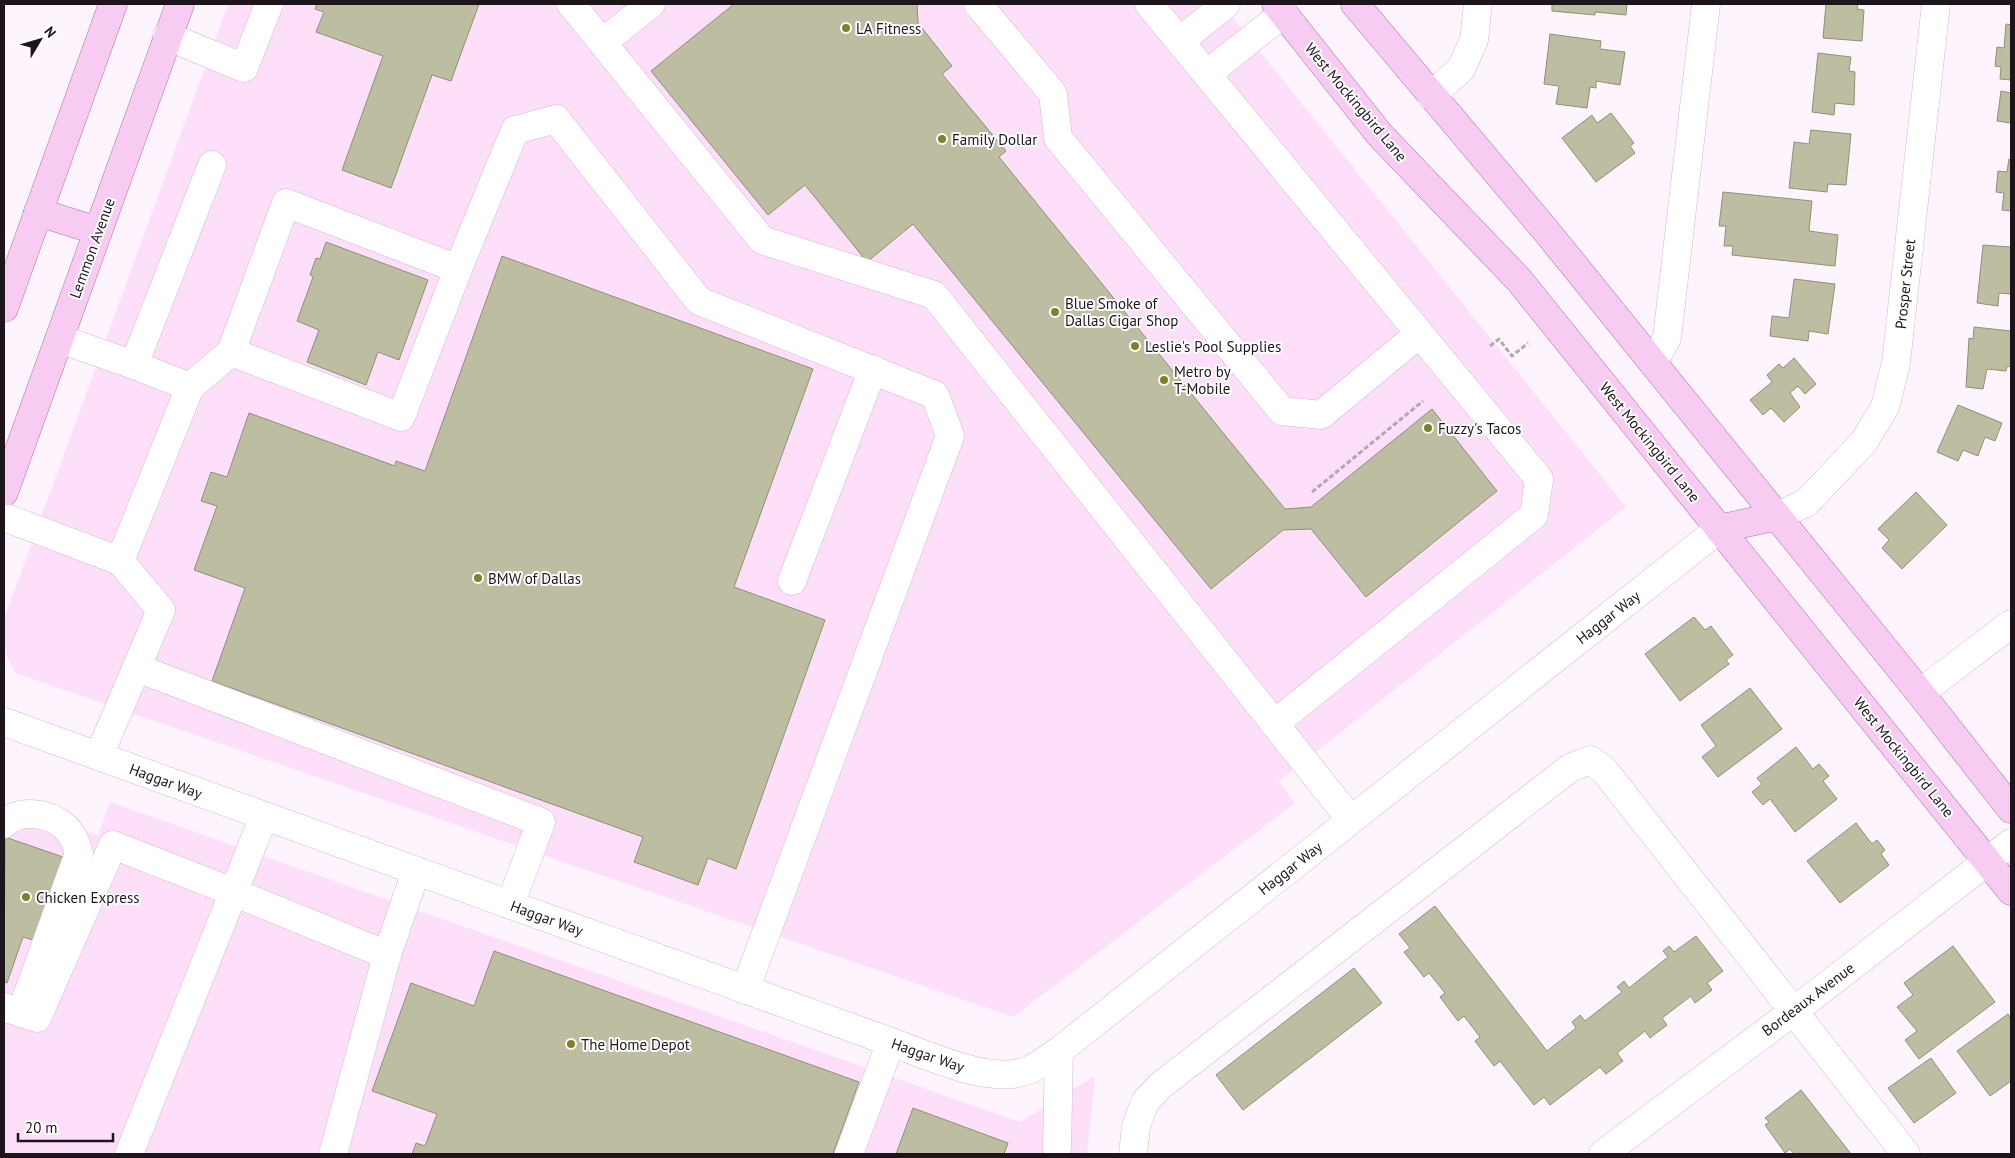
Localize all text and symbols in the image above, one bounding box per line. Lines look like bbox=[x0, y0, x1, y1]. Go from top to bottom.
north arrow bbox=[15, 15, 65, 65]
place label: LA Fitness bbox=[856, 19, 921, 38]
marker: LA Fitness bbox=[840, 22, 852, 34]
text: N bbox=[40, 23, 60, 41]
street label: West Mockingbird Lane bbox=[1301, 39, 1411, 165]
place label: Family Dollar bbox=[952, 130, 1037, 149]
marker: Family Dollar bbox=[936, 133, 948, 145]
street label: Lemmon Avenue bbox=[65, 195, 119, 301]
street label: Prosper Street bbox=[1891, 238, 1919, 330]
place label: Blue Smoke of Dallas Cigar Shop bbox=[1065, 294, 1178, 330]
marker: Blue Smoke of Dallas Cigar Shop bbox=[1049, 306, 1061, 318]
place label: Leslie's Pool Supplies bbox=[1145, 337, 1281, 356]
marker: Leslie's Pool Supplies bbox=[1129, 340, 1141, 352]
place label: Metro by T-Mobile bbox=[1174, 362, 1231, 398]
marker: Metro by T-Mobile bbox=[1158, 374, 1170, 386]
street label: West Mockingbird Lane bbox=[1596, 378, 1704, 506]
place label: Fuzzy's Tacos bbox=[1438, 419, 1521, 438]
marker: Fuzzy's Tacos bbox=[1422, 422, 1434, 434]
place label: BMW of Dallas bbox=[488, 569, 581, 588]
marker: BMW of Dallas bbox=[472, 572, 484, 584]
street label: Haggar Way bbox=[1572, 586, 1644, 648]
street label: West Mockingbird Lane bbox=[1850, 693, 1958, 821]
street label: Haggar Way bbox=[127, 759, 205, 803]
street label: Haggar Way bbox=[1254, 837, 1326, 899]
place label: Chicken Express bbox=[36, 888, 140, 907]
marker: Chicken Express bbox=[20, 891, 32, 903]
street label: Haggar Way bbox=[508, 896, 586, 940]
street label: Bordeaux Avenue bbox=[1758, 958, 1858, 1040]
street label: Haggar Way bbox=[889, 1034, 967, 1076]
place label: The Home Depot bbox=[581, 1035, 690, 1054]
marker: The Home Depot bbox=[565, 1038, 577, 1050]
scale bar bbox=[18, 1110, 112, 1142]
text: 20 m bbox=[25, 1118, 58, 1137]

